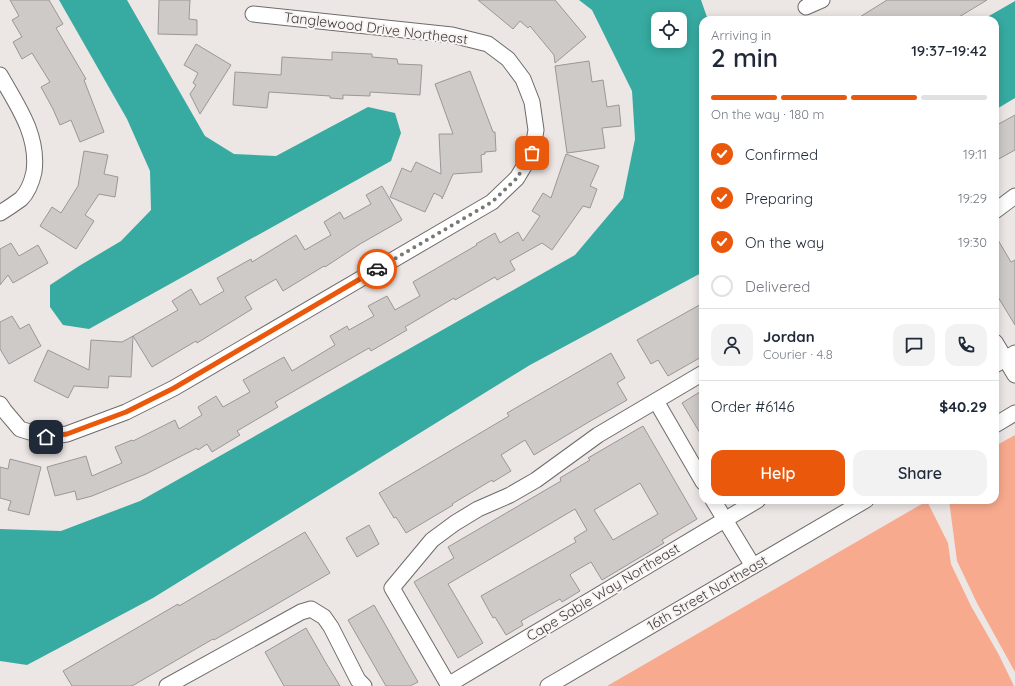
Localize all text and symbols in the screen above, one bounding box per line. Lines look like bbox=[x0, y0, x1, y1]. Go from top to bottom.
street label: Tanglewood Drive Northeast bbox=[283, 8, 469, 48]
map controls bbox=[651, 12, 687, 48]
button: locate bbox=[651, 12, 687, 48]
text: Arriving in bbox=[711, 27, 771, 43]
text: 2 min bbox=[711, 41, 778, 74]
text: 19:37–19:42 bbox=[911, 41, 987, 60]
text: On the way · 180 m bbox=[711, 106, 824, 122]
pin bbox=[515, 136, 549, 170]
icon: bag bbox=[521, 142, 543, 164]
icon: check bbox=[711, 143, 733, 165]
text: Confirmed bbox=[745, 145, 818, 164]
text: 19:11 bbox=[963, 146, 987, 162]
icon: check bbox=[711, 187, 733, 209]
text: Preparing bbox=[745, 189, 813, 208]
text: 19:29 bbox=[958, 190, 987, 206]
icon: check bbox=[711, 231, 733, 253]
text: On the way bbox=[745, 233, 824, 252]
text: 19:30 bbox=[958, 234, 987, 250]
courier bbox=[357, 249, 397, 289]
icon: car bbox=[366, 258, 388, 280]
text: Delivered bbox=[745, 277, 810, 296]
button: person bbox=[711, 324, 753, 366]
button: chat bbox=[893, 324, 935, 366]
button: phone bbox=[945, 324, 987, 366]
text: Jordan bbox=[763, 327, 815, 346]
text: Courier · 4.8 bbox=[763, 346, 833, 362]
text: Order #6146 bbox=[711, 397, 794, 416]
text: $40.29 bbox=[939, 397, 987, 416]
pin bbox=[29, 420, 63, 454]
icon: home bbox=[35, 426, 57, 448]
button: Help bbox=[711, 450, 845, 496]
button: Share bbox=[853, 450, 987, 496]
street label: Cape Sable Way Northeast bbox=[523, 539, 683, 645]
street label: 16th Street Northeast bbox=[644, 551, 771, 635]

